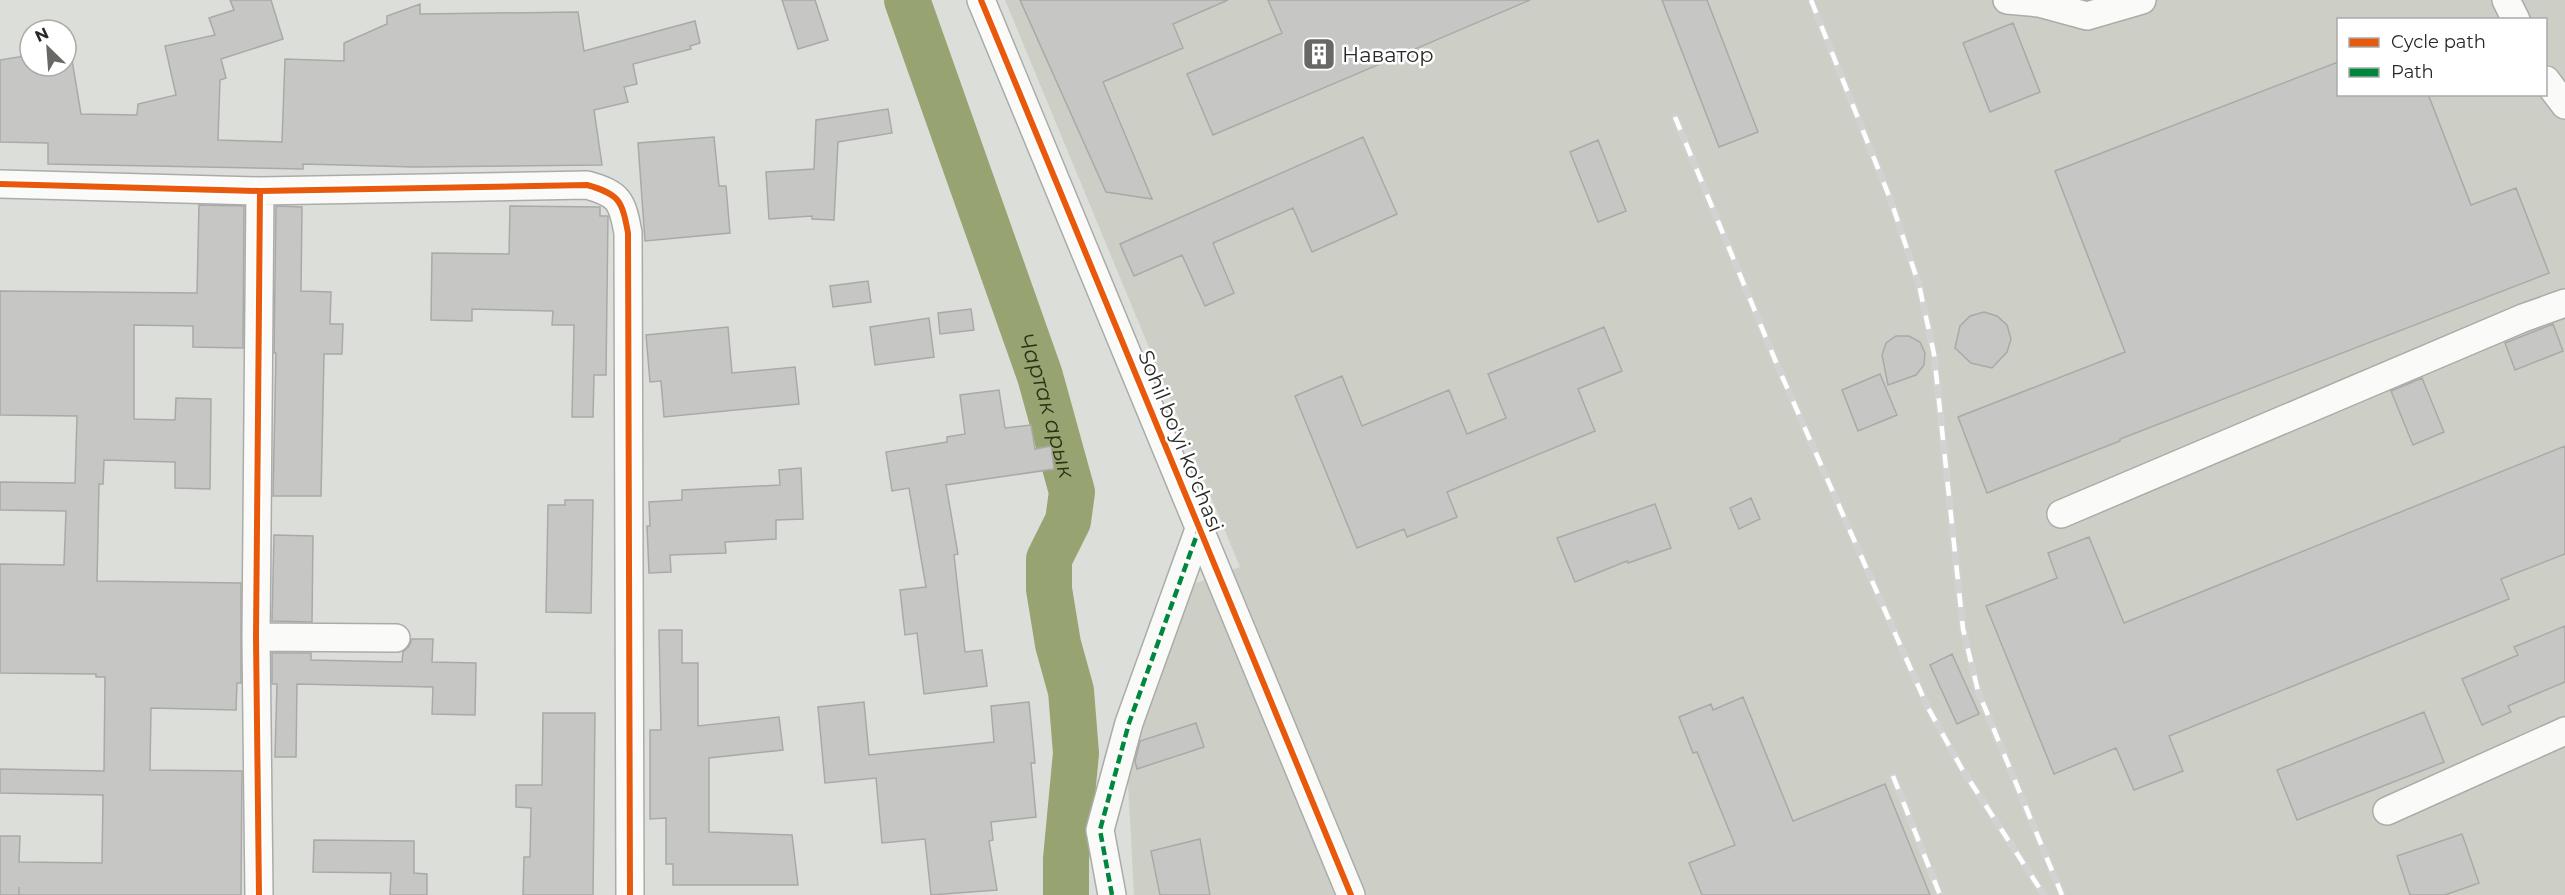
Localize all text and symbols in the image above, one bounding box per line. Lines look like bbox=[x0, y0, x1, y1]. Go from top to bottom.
north arrow bbox=[18, 18, 78, 78]
legend bbox=[2337, 18, 2547, 96]
text: N bbox=[32, 24, 52, 46]
text: Cycle path bbox=[2391, 31, 2486, 53]
building icon: Наватор bbox=[1301, 36, 1337, 72]
place label: Наватор bbox=[1342, 42, 1434, 67]
text: Path bbox=[2391, 61, 2434, 83]
water label: Чартак арык bbox=[1012, 329, 1081, 482]
street label: Sohil bo'yi ko'chasi bbox=[1133, 346, 1229, 536]

